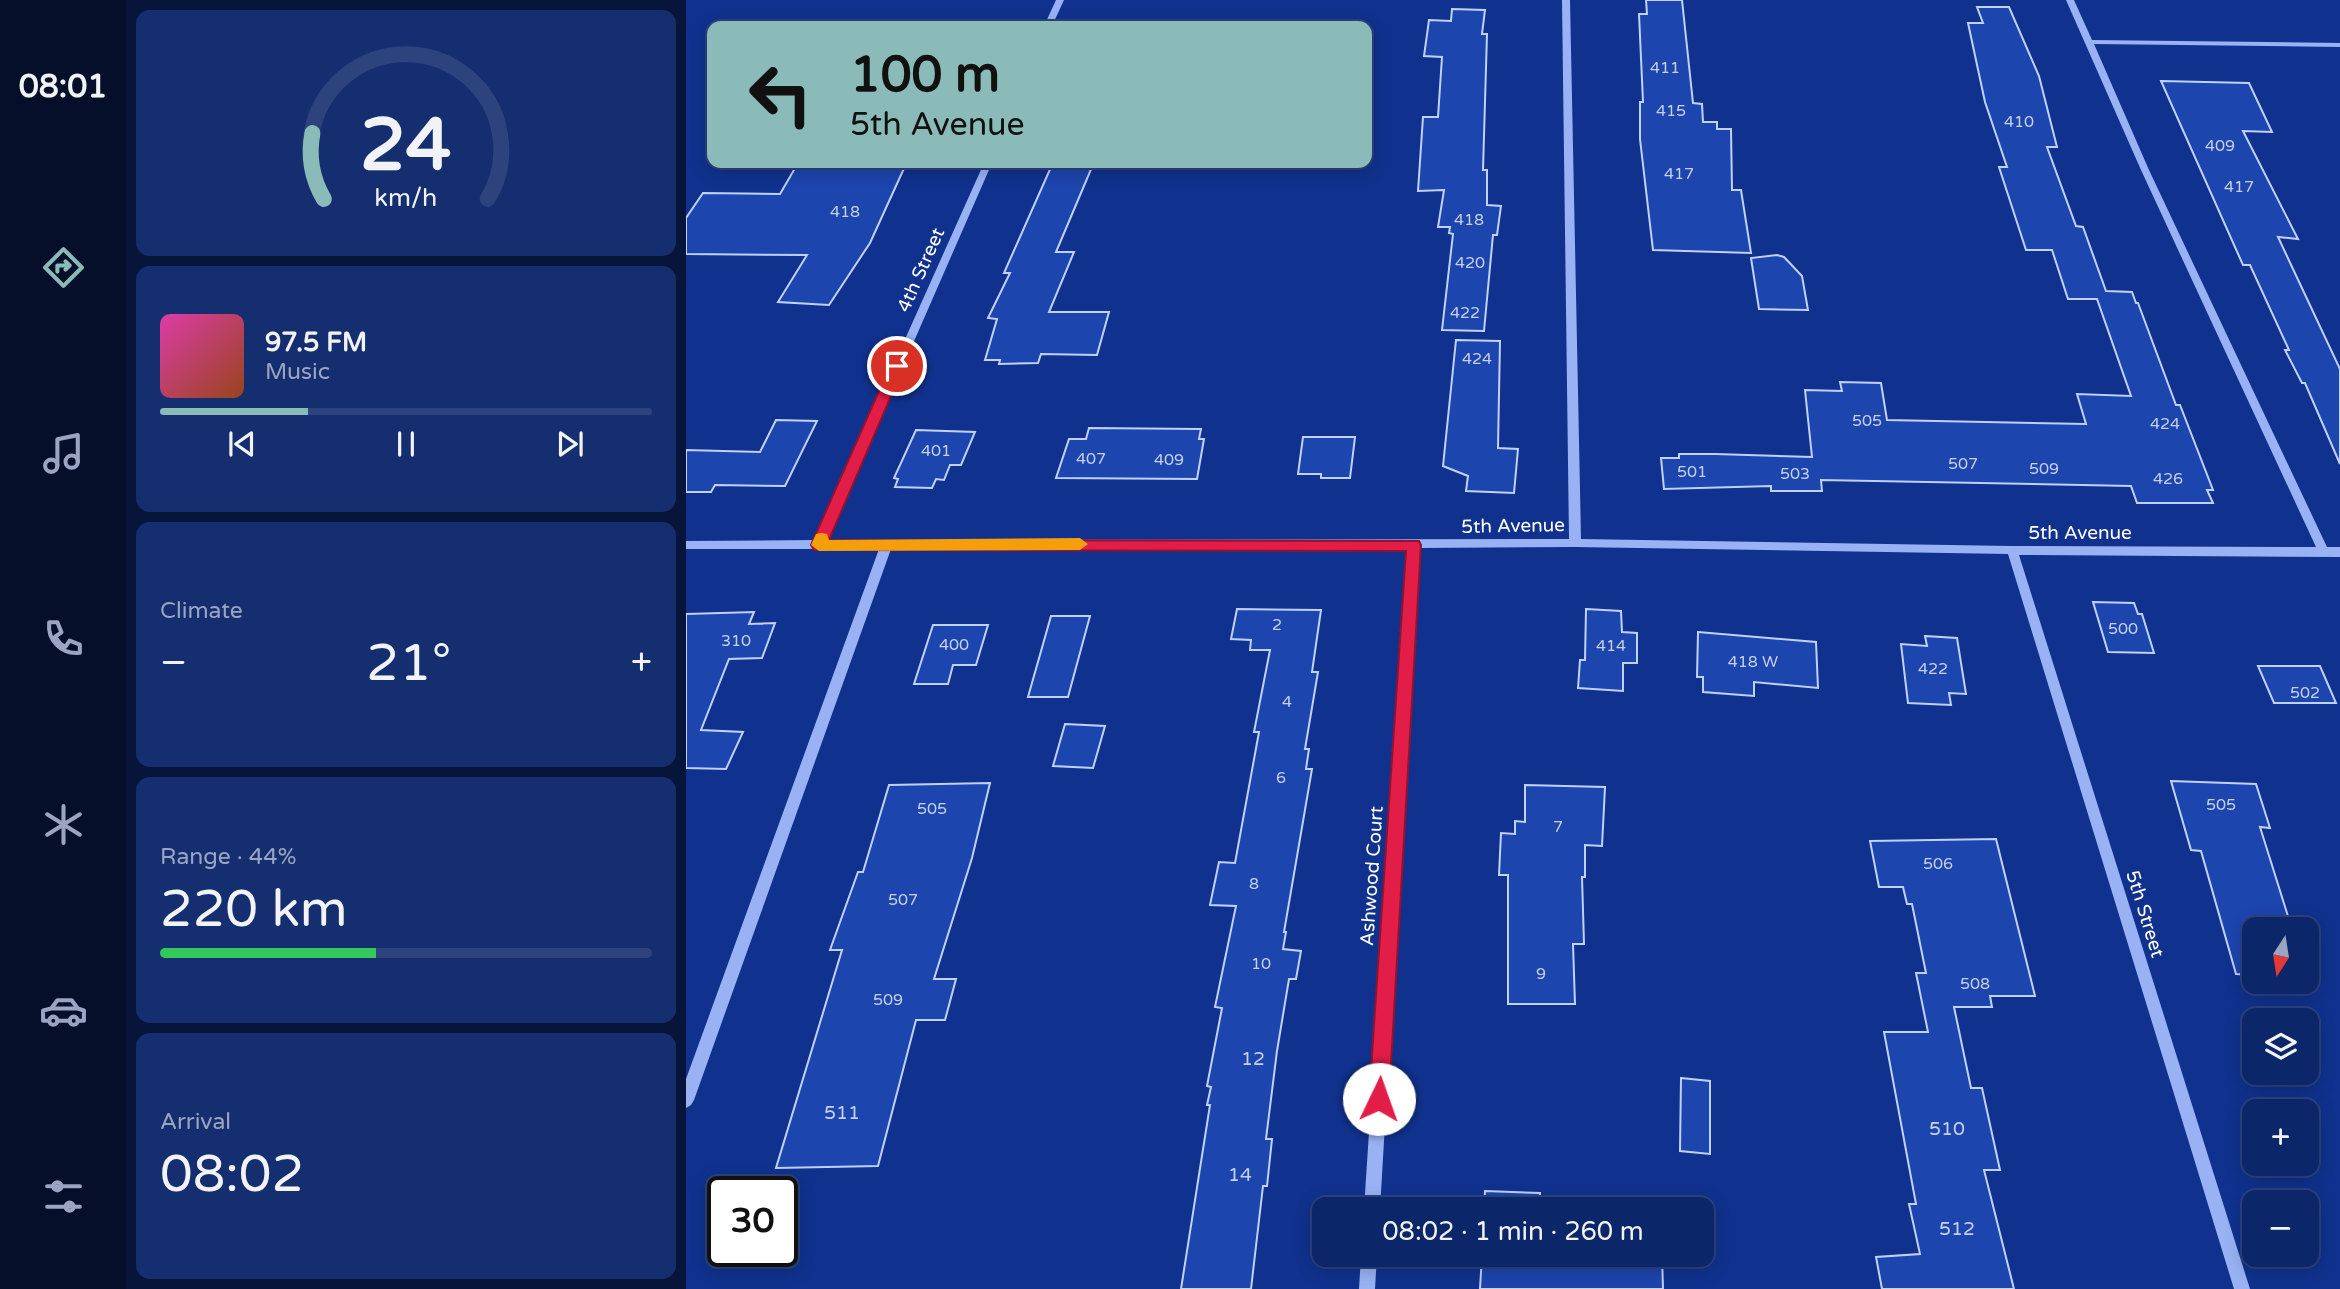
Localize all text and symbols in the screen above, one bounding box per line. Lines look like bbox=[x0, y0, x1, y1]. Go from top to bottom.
text: 100 m bbox=[850, 46, 1000, 105]
icon: left bbox=[735, 49, 826, 140]
house number: 411 bbox=[1650, 58, 1680, 78]
text: 08:01 bbox=[19, 68, 107, 106]
house number: 415 bbox=[1656, 101, 1686, 121]
text: 24 bbox=[360, 102, 452, 190]
text: 5th Avenue bbox=[850, 106, 1025, 144]
house number: 410 bbox=[2004, 112, 2034, 132]
house number: 409 bbox=[2205, 136, 2235, 156]
house number: 417 bbox=[1664, 164, 1694, 184]
house number: 417 bbox=[2224, 177, 2254, 197]
text: km/h bbox=[375, 183, 437, 213]
house number: 418 bbox=[830, 202, 860, 222]
house number: 418 bbox=[1454, 210, 1484, 230]
street label: 4th Street bbox=[893, 224, 949, 316]
icon: directions bbox=[39, 243, 88, 292]
house number: 420 bbox=[1455, 253, 1485, 273]
house number: 422 bbox=[1450, 303, 1480, 323]
text: 97.5 FM bbox=[265, 327, 367, 358]
pin bbox=[867, 336, 927, 396]
icon: arrive bbox=[878, 347, 916, 385]
house number: 424 bbox=[1462, 349, 1492, 369]
text: Music bbox=[265, 358, 330, 386]
house number: 505 bbox=[1852, 411, 1882, 431]
house number: 424 bbox=[2150, 414, 2180, 434]
icon: previous bbox=[223, 425, 261, 463]
icon: pause bbox=[387, 425, 425, 463]
icon: next bbox=[551, 425, 589, 463]
icon: music bbox=[39, 429, 88, 478]
house number: 401 bbox=[921, 441, 951, 461]
house number: 407 bbox=[1076, 449, 1106, 469]
house number: 409 bbox=[1154, 450, 1184, 470]
house number: 507 bbox=[1948, 454, 1978, 474]
house number: 509 bbox=[2029, 459, 2059, 479]
house number: 501 bbox=[1677, 462, 1707, 482]
house number: 503 bbox=[1780, 464, 1810, 484]
house number: 426 bbox=[2153, 469, 2183, 489]
street label: 5th Avenue bbox=[1461, 514, 1565, 538]
street label: 5th Avenue bbox=[2028, 522, 2132, 544]
text: Climate bbox=[160, 597, 243, 625]
icon: phone bbox=[39, 614, 88, 663]
house number: 2 bbox=[1272, 615, 1282, 635]
house number: 500 bbox=[2108, 619, 2138, 639]
house number: 310 bbox=[721, 631, 751, 651]
text: 21° bbox=[366, 632, 451, 695]
house number: 400 bbox=[939, 635, 969, 655]
house number: 414 bbox=[1596, 636, 1626, 656]
text: − bbox=[160, 640, 187, 686]
text: + bbox=[631, 640, 652, 686]
house number: 418 W bbox=[1728, 652, 1778, 672]
house number: 422 bbox=[1918, 659, 1948, 679]
house number: 502 bbox=[2290, 683, 2320, 703]
house number: 4 bbox=[1282, 692, 1292, 712]
house number: 6 bbox=[1276, 768, 1286, 788]
house number: 505 bbox=[2206, 795, 2236, 815]
house number: 505 bbox=[917, 799, 947, 819]
icon: climate bbox=[39, 800, 88, 849]
street label: Ashwood Court bbox=[1356, 805, 1388, 947]
house number: 7 bbox=[1553, 817, 1563, 837]
text: Range · 44% bbox=[160, 843, 296, 871]
house number: 506 bbox=[1923, 854, 1953, 874]
street label: 5th Street bbox=[2121, 868, 2169, 960]
house number: 8 bbox=[1249, 874, 1259, 894]
text: 220 km bbox=[160, 878, 348, 941]
house number: 507 bbox=[888, 890, 918, 910]
north arrow bbox=[2242, 917, 2319, 994]
map controls bbox=[2242, 917, 2319, 1267]
house number: 10 bbox=[1251, 954, 1271, 974]
house number: 9 bbox=[1536, 964, 1546, 984]
house number: 508 bbox=[1960, 974, 1990, 994]
icon: car bbox=[39, 986, 88, 1035]
house number: 509 bbox=[873, 990, 903, 1010]
button: layers bbox=[2242, 1008, 2319, 1085]
house number: 12 bbox=[1241, 1048, 1265, 1070]
position arrow bbox=[1342, 1062, 1416, 1136]
button: + bbox=[2242, 1099, 2319, 1176]
house number: 511 bbox=[824, 1102, 860, 1124]
text: Arrival bbox=[160, 1108, 231, 1136]
house number: 510 bbox=[1929, 1118, 1965, 1140]
text: 08:02 bbox=[160, 1143, 304, 1206]
house number: 14 bbox=[1228, 1164, 1252, 1186]
icon: filters bbox=[39, 1172, 88, 1221]
speed limit sign: 30 bbox=[707, 1176, 798, 1267]
button: − bbox=[2242, 1190, 2319, 1267]
text: 08:02 · 1 min · 260 m bbox=[1382, 1216, 1644, 1247]
house number: 512 bbox=[1939, 1218, 1975, 1240]

